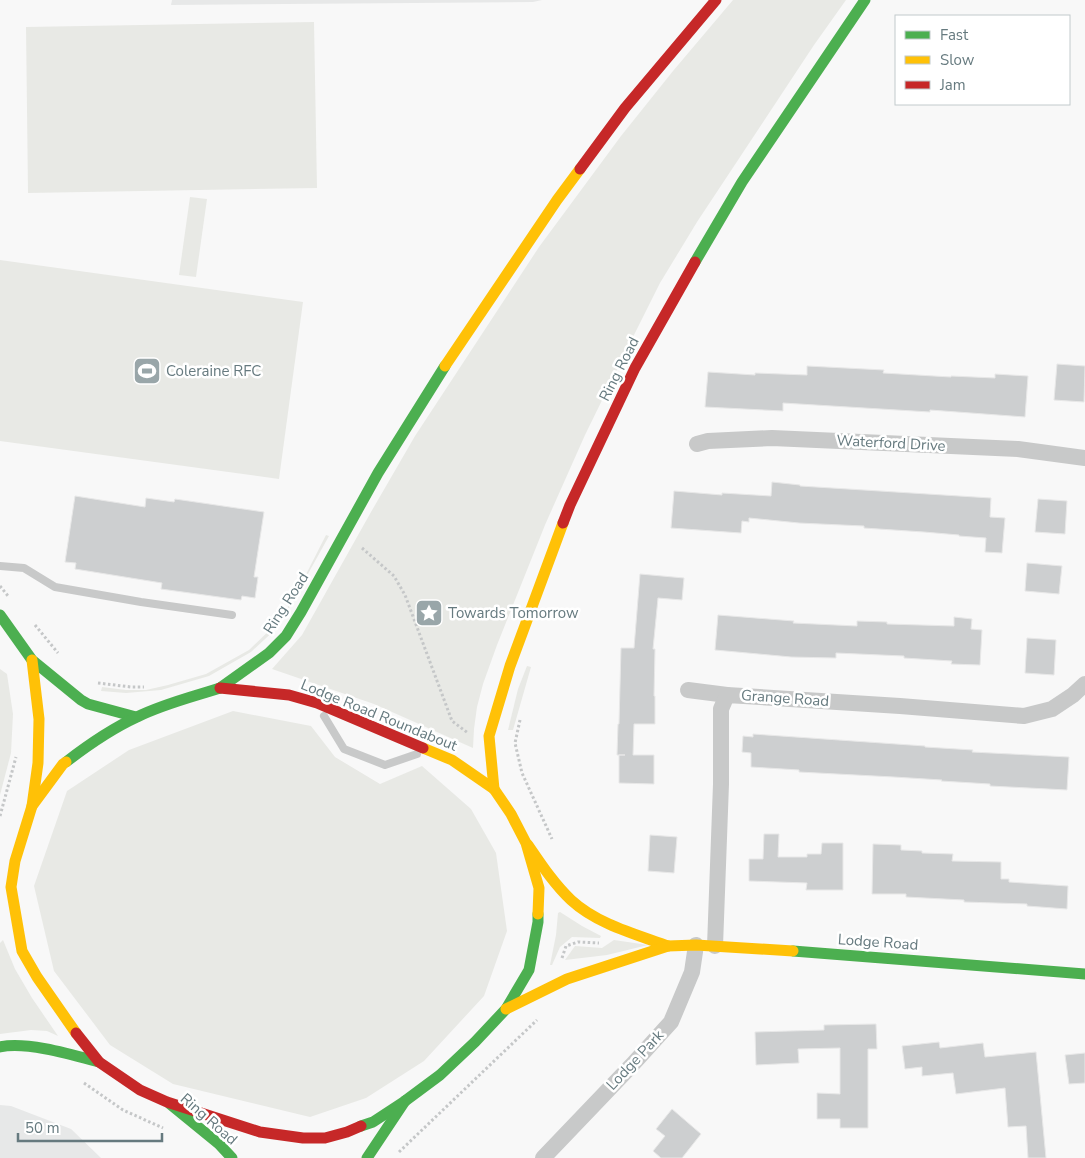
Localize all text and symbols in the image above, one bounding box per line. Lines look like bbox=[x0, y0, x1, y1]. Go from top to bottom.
legend bbox=[895, 15, 1070, 105]
text: Fast bbox=[940, 25, 969, 45]
text: Slow bbox=[940, 50, 975, 70]
text: Jam bbox=[939, 75, 966, 95]
street label: Ring Road bbox=[594, 333, 644, 405]
sports icon: Coleraine RFC bbox=[132, 356, 162, 386]
place label: Coleraine RFC bbox=[166, 361, 261, 381]
street label: Waterford Drive bbox=[836, 430, 946, 456]
street label: Ring Road bbox=[259, 568, 313, 638]
place icon: Towards Tomorrow bbox=[414, 598, 444, 628]
place label: Towards Tomorrow bbox=[448, 603, 579, 623]
street label: Lodge Road Roundabout bbox=[298, 674, 461, 756]
street label: Grange Road bbox=[740, 685, 830, 711]
street label: Lodge Road bbox=[837, 929, 919, 955]
street label: Lodge Park bbox=[602, 1025, 668, 1095]
street label: Ring Road bbox=[176, 1089, 242, 1149]
scale bar bbox=[18, 1110, 161, 1142]
text: 50 m bbox=[25, 1118, 60, 1138]

